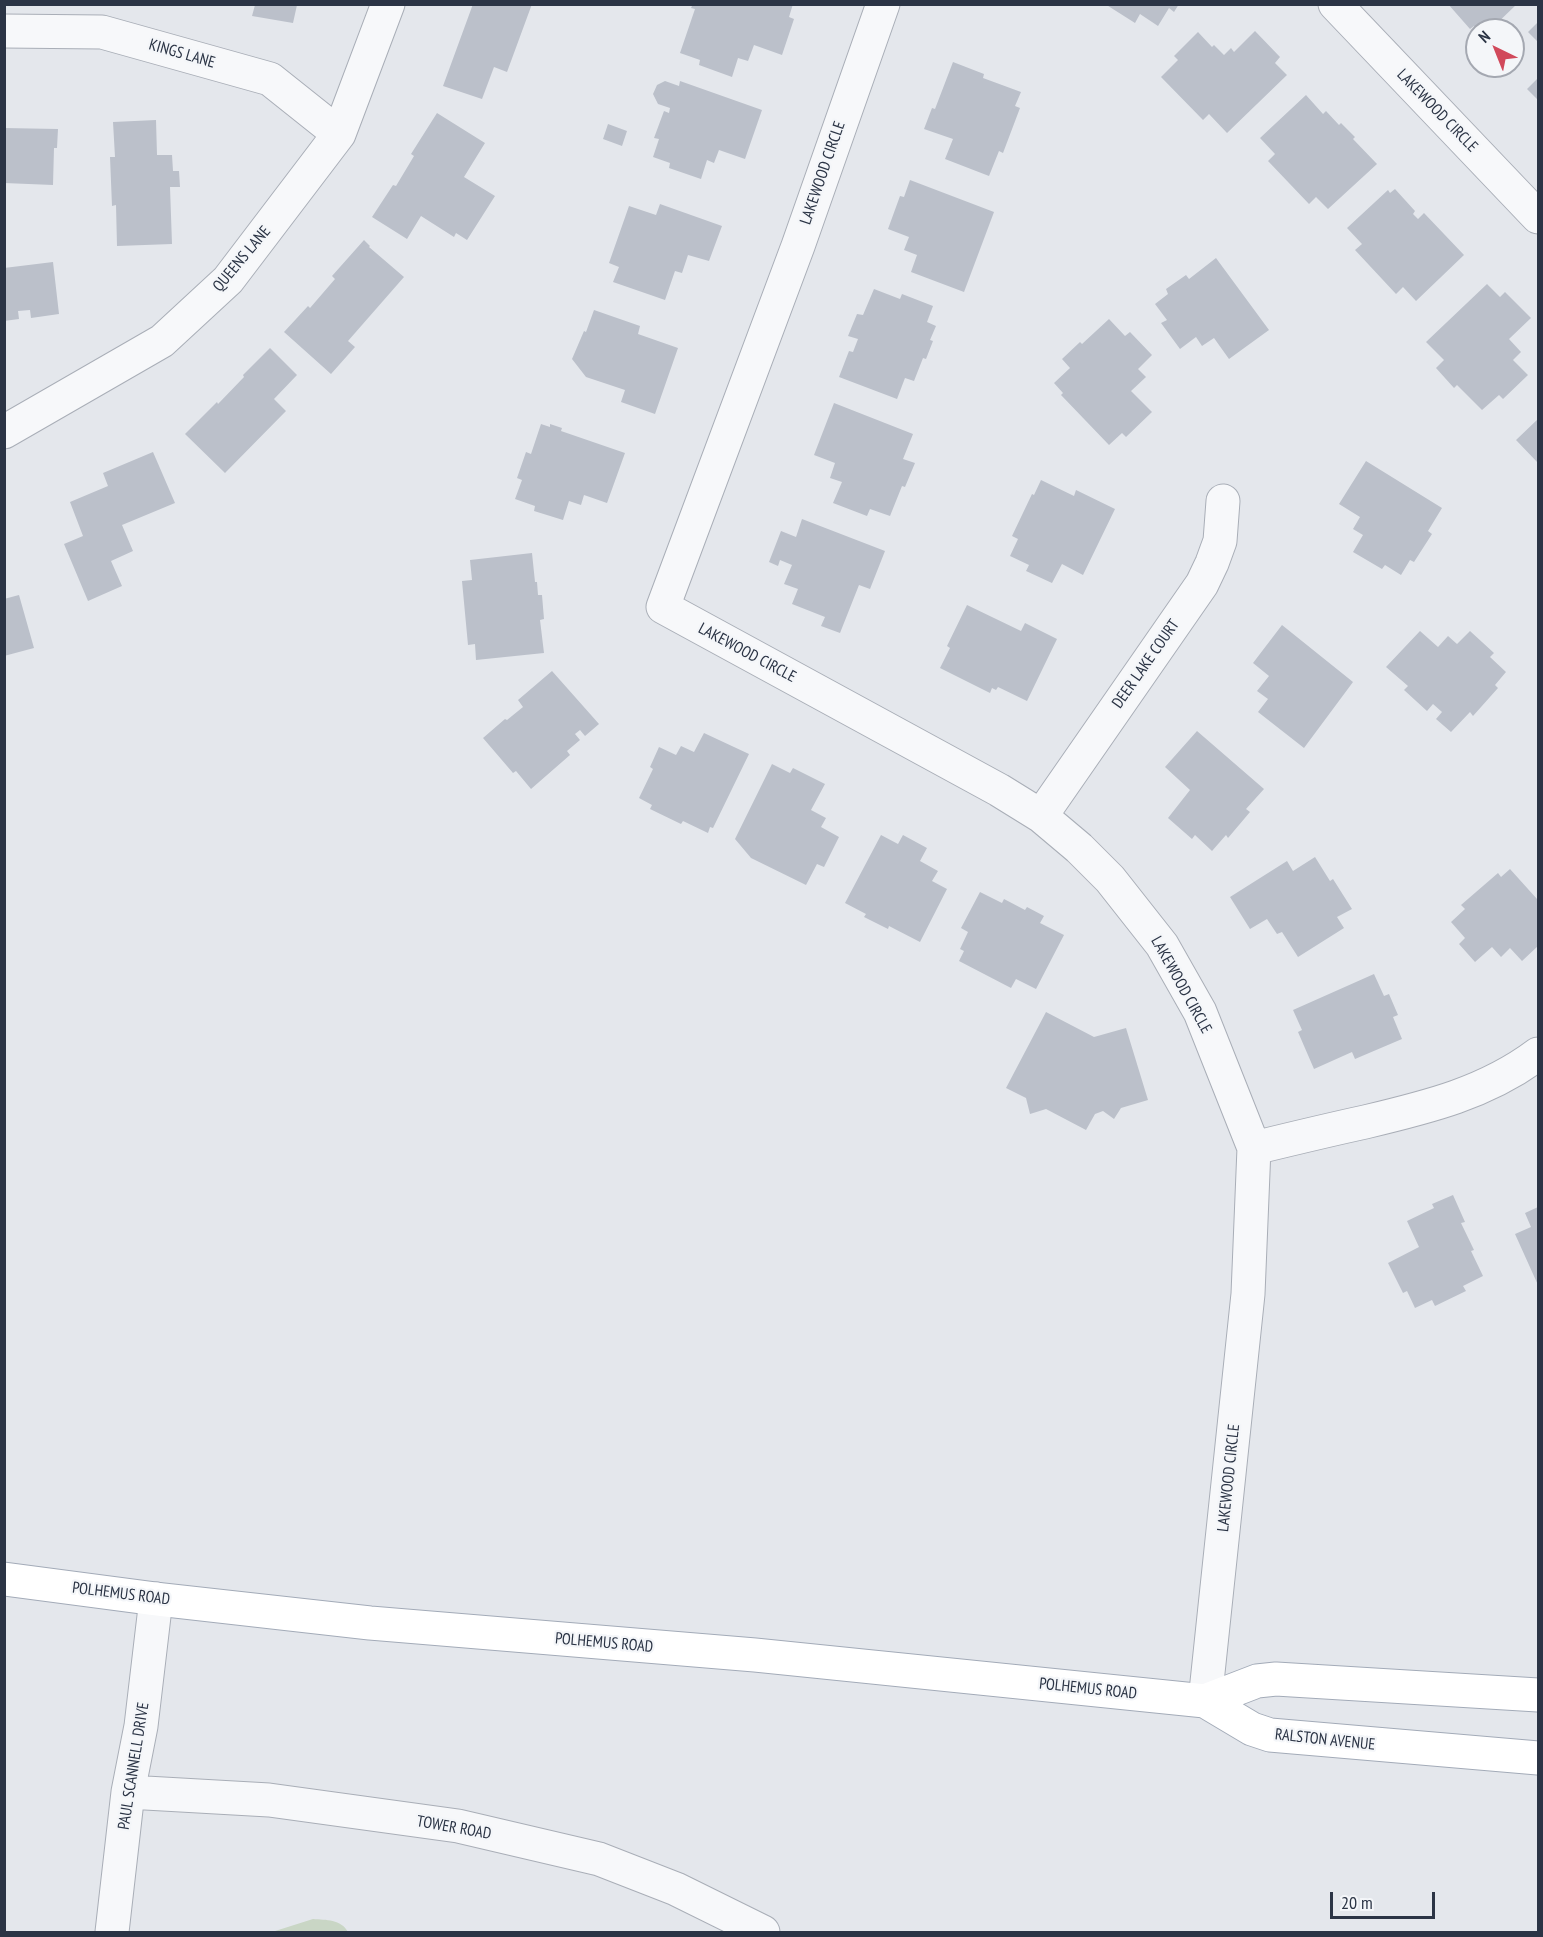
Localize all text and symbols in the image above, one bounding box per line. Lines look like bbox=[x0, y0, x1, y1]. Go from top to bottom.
north arrow bbox=[1465, 18, 1525, 78]
text: N bbox=[1474, 26, 1494, 47]
street label: KINGS LANE bbox=[147, 35, 217, 73]
street label: LAKEWOOD CIRCLE bbox=[1393, 65, 1481, 157]
street label: LAKEWOOD CIRCLE bbox=[796, 119, 850, 227]
street label: QUEENS LANE bbox=[209, 222, 275, 296]
street label: DEER LAKE COURT bbox=[1108, 616, 1184, 712]
street label: LAKEWOOD CIRCLE bbox=[695, 619, 799, 687]
street label: LAKEWOOD CIRCLE bbox=[1146, 933, 1216, 1037]
street label: LAKEWOOD CIRCLE bbox=[1214, 1423, 1244, 1533]
street label: POLHEMUS ROAD bbox=[71, 1578, 171, 1610]
street label: POLHEMUS ROAD bbox=[554, 1629, 654, 1657]
street label: POLHEMUS ROAD bbox=[1038, 1674, 1138, 1704]
street label: PAUL SCANNELL DRIVE bbox=[114, 1701, 154, 1831]
street label: RALSTON AVENUE bbox=[1274, 1725, 1376, 1755]
street label: TOWER ROAD bbox=[415, 1812, 493, 1844]
scale bar bbox=[1333, 1880, 1438, 1918]
text: 20 m bbox=[1341, 1891, 1373, 1914]

